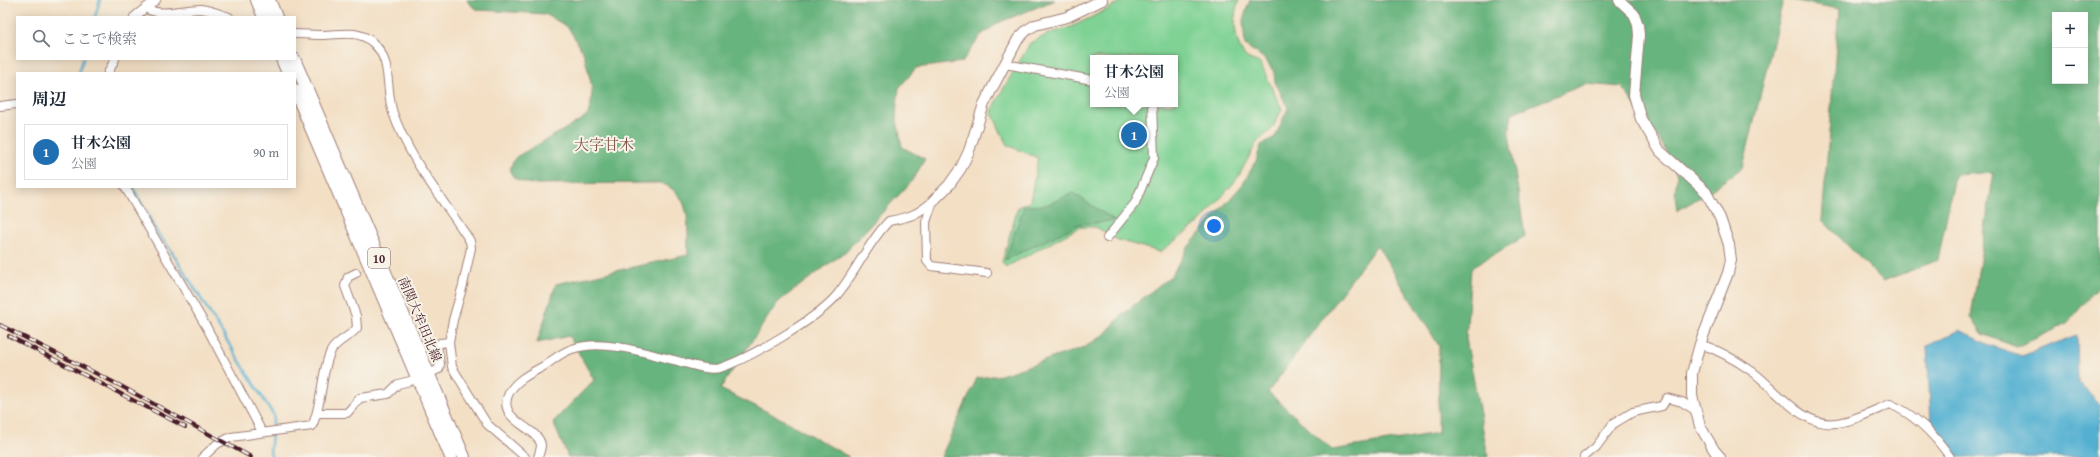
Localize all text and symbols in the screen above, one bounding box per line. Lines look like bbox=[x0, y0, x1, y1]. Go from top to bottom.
map controls bbox=[2052, 12, 2088, 84]
button: + bbox=[2052, 12, 2088, 48]
search box bbox=[16, 16, 296, 60]
icon: search bbox=[30, 27, 52, 49]
text: ここで検索 bbox=[62, 28, 137, 49]
button: − bbox=[2052, 48, 2088, 84]
popup bbox=[1090, 55, 1178, 107]
text: 甘木公園 bbox=[1104, 61, 1164, 82]
text: 公園 bbox=[1104, 83, 1130, 102]
text: 周辺 bbox=[32, 86, 66, 111]
pin: 1 bbox=[1121, 120, 1147, 150]
text: 甘木公園 bbox=[71, 132, 131, 153]
district label: 大字甘木 bbox=[574, 134, 634, 155]
text: 1 bbox=[43, 143, 49, 162]
text: 90 m bbox=[253, 143, 279, 162]
text: 公園 bbox=[71, 154, 97, 173]
your location bbox=[1204, 216, 1224, 236]
road number: 10 bbox=[368, 248, 390, 268]
street label: 南関大牟田北線 bbox=[393, 273, 447, 365]

